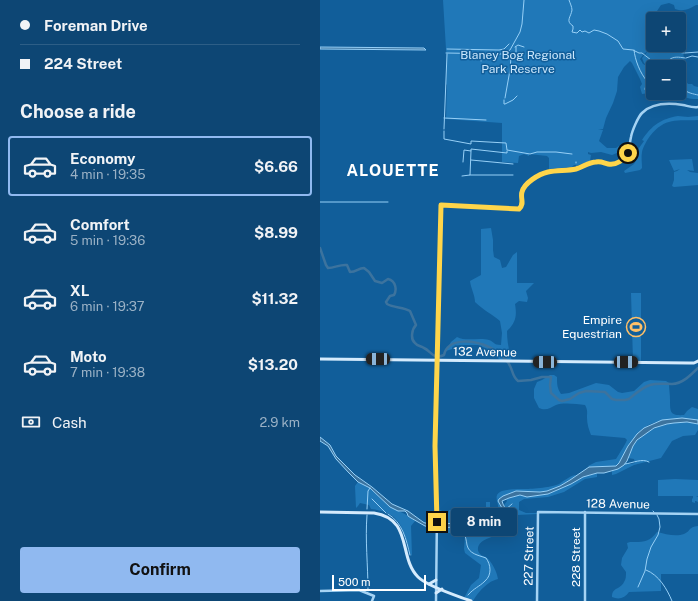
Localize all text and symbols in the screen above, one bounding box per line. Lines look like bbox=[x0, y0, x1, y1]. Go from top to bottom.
map controls bbox=[646, 12, 686, 100]
button: + bbox=[646, 12, 686, 52]
text: Foreman Drive bbox=[44, 17, 148, 34]
park label: Blaney Bog Regional Park Reserve bbox=[460, 48, 576, 76]
text: 224 Street bbox=[44, 55, 122, 72]
button: − bbox=[646, 60, 686, 100]
text: Choose a ride bbox=[20, 101, 136, 122]
route start bbox=[619, 144, 637, 162]
icon: car bbox=[22, 148, 58, 184]
text: Economy bbox=[70, 150, 135, 167]
text: $6.66 bbox=[254, 158, 298, 175]
district label: ALOUETTE bbox=[346, 161, 440, 180]
text: 4 min · 19:35 bbox=[70, 167, 145, 182]
icon: car bbox=[22, 214, 58, 250]
text: Comfort bbox=[70, 216, 130, 233]
text: $8.99 bbox=[254, 224, 298, 241]
text: 5 min · 19:36 bbox=[70, 233, 145, 248]
icon: car bbox=[22, 280, 58, 316]
text: XL bbox=[70, 282, 89, 299]
text: $11.32 bbox=[251, 290, 298, 307]
text: 6 min · 19:37 bbox=[70, 299, 145, 314]
place label: Empire Equestrian bbox=[562, 313, 622, 341]
sports icon: Empire Equestrian bbox=[625, 316, 647, 338]
street label: 132 Avenue bbox=[453, 344, 517, 360]
icon: car bbox=[22, 346, 58, 382]
text: Moto bbox=[70, 348, 107, 365]
car bbox=[366, 353, 390, 365]
text: $13.20 bbox=[248, 356, 298, 373]
car bbox=[533, 356, 557, 368]
car bbox=[614, 356, 638, 368]
text: 7 min · 19:38 bbox=[70, 365, 145, 380]
icon: cash bbox=[20, 411, 42, 433]
text: Cash bbox=[52, 414, 87, 431]
text: 2.9 km bbox=[260, 415, 300, 430]
street label: 128 Avenue bbox=[586, 496, 650, 512]
callout: 8 min bbox=[451, 508, 517, 536]
route end bbox=[428, 513, 446, 531]
text: 8 min bbox=[467, 514, 501, 529]
street label: 227 Street bbox=[521, 526, 537, 586]
street label: 228 Street bbox=[569, 527, 583, 587]
button: Confirm bbox=[20, 547, 300, 593]
scale bar bbox=[332, 573, 426, 592]
text: 500 m bbox=[338, 576, 371, 588]

